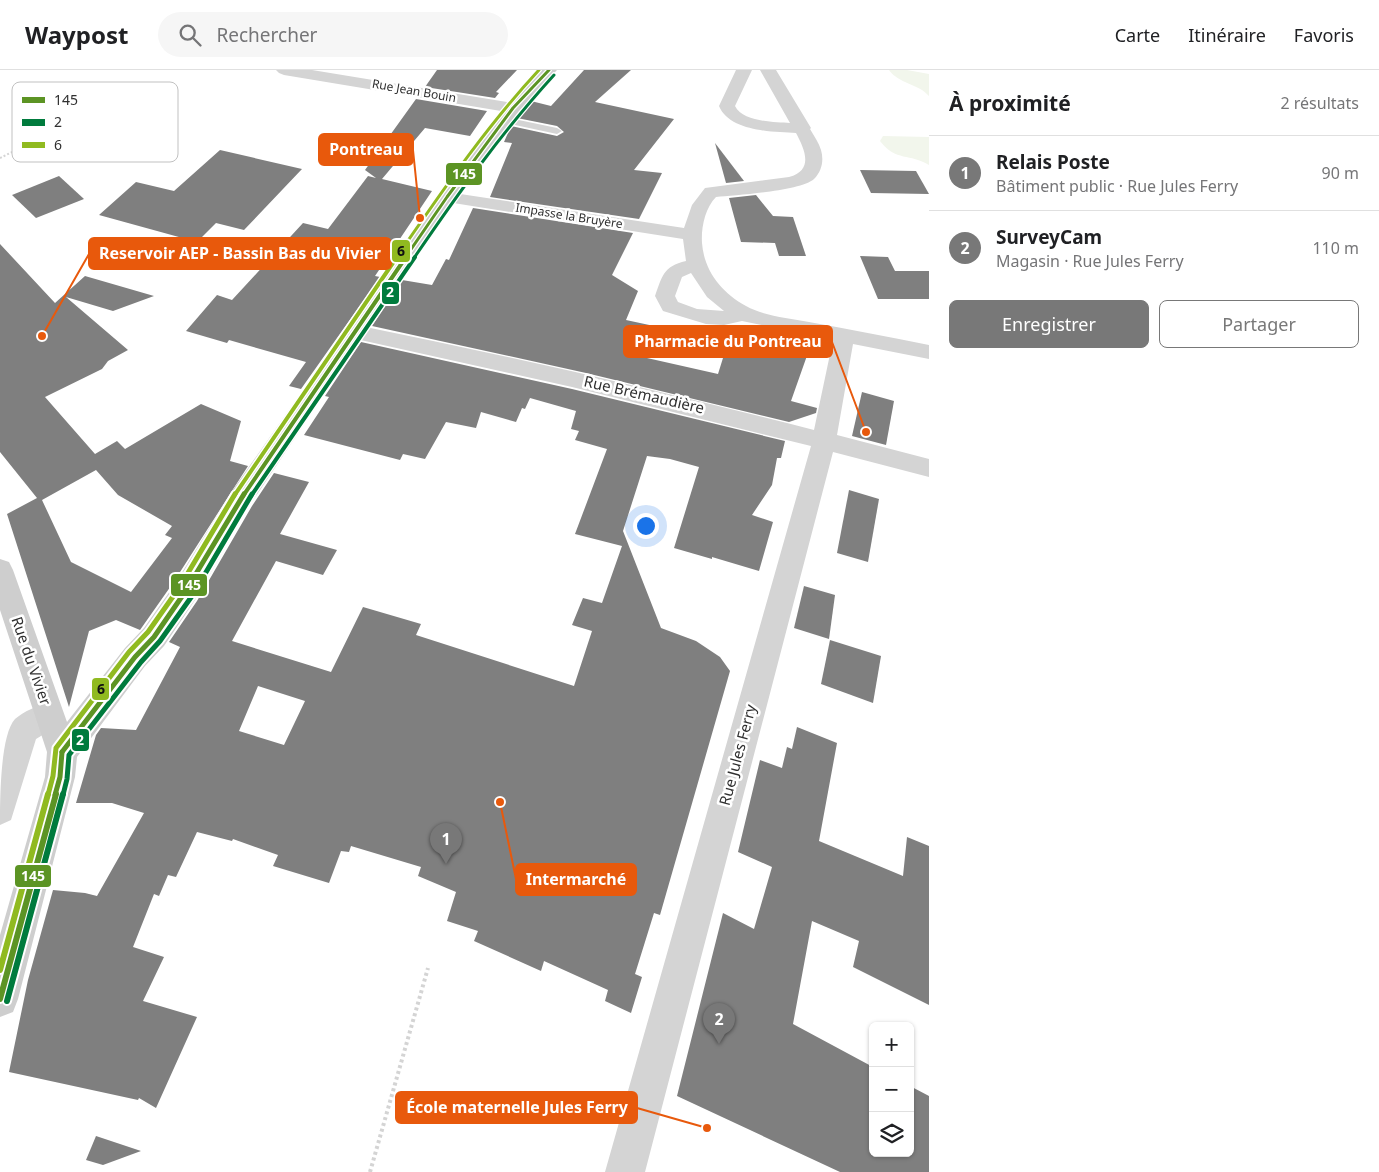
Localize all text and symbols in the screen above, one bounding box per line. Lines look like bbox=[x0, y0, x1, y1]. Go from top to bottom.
search box bbox=[158, 12, 508, 57]
text: Waypost bbox=[25, 18, 128, 51]
icon: search bbox=[176, 21, 204, 49]
text: Rechercher bbox=[216, 22, 317, 48]
text: Carte bbox=[1115, 23, 1160, 47]
text: Itinéraire bbox=[1188, 23, 1266, 47]
text: Favoris bbox=[1294, 23, 1354, 47]
street label: Rue Jean Bouin bbox=[371, 75, 457, 106]
legend bbox=[12, 82, 178, 162]
text: À proximité bbox=[949, 89, 1071, 117]
text: 145 bbox=[54, 90, 78, 109]
text: 2 résultats bbox=[1281, 92, 1359, 114]
text: 2 bbox=[54, 112, 62, 131]
callout: Pontreau bbox=[319, 134, 413, 165]
text: 6 bbox=[54, 135, 62, 154]
text: Pontreau bbox=[329, 138, 403, 160]
text: Relais Poste bbox=[996, 149, 1110, 175]
line badge: 145 bbox=[445, 162, 483, 186]
text: 1 bbox=[960, 162, 970, 184]
text: 90 m bbox=[1322, 162, 1359, 184]
text: 145 bbox=[452, 164, 476, 183]
text: Bâtiment public · Rue Jules Ferry bbox=[996, 175, 1238, 197]
street label: Impasse la Bruyère bbox=[514, 199, 624, 232]
text: SurveyCam bbox=[996, 224, 1102, 250]
text: 2 bbox=[960, 237, 970, 259]
text: 110 m bbox=[1312, 237, 1359, 259]
callout: Reservoir AEP - Bassin Bas du Vivier bbox=[89, 238, 391, 269]
line badge: 6 bbox=[391, 239, 411, 263]
text: 6 bbox=[397, 241, 405, 260]
text: Reservoir AEP - Bassin Bas du Vivier bbox=[99, 242, 381, 264]
text: Magasin · Rue Jules Ferry bbox=[996, 250, 1184, 272]
line badge: 2 bbox=[381, 281, 400, 305]
text: 2 bbox=[386, 282, 394, 301]
button: Enregistrer bbox=[949, 300, 1149, 348]
button: Partager bbox=[1159, 300, 1359, 348]
callout: Pharmacie du Pontreau bbox=[624, 326, 832, 357]
text: Pharmacie du Pontreau bbox=[634, 330, 822, 352]
street label: Rue Brémaudière bbox=[582, 370, 706, 418]
your location bbox=[633, 513, 659, 539]
line badge: 145 bbox=[170, 573, 208, 597]
text: 145 bbox=[177, 575, 201, 594]
street label: Rue du Vivier bbox=[7, 614, 56, 708]
line badge: 6 bbox=[91, 677, 110, 701]
text: 6 bbox=[97, 679, 105, 698]
street label: Rue Jules Ferry bbox=[714, 702, 760, 808]
line badge: 2 bbox=[71, 728, 90, 752]
text: 2 bbox=[76, 730, 84, 749]
pin: 1 bbox=[430, 823, 462, 864]
line badge: 145 bbox=[14, 864, 52, 888]
callout: Intermarché bbox=[516, 864, 636, 895]
text: 145 bbox=[21, 866, 45, 885]
text: Intermarché bbox=[526, 868, 626, 890]
pin: 2 bbox=[703, 1003, 735, 1044]
map controls bbox=[869, 1022, 914, 1157]
button: + bbox=[869, 1022, 914, 1067]
button: − bbox=[869, 1067, 914, 1112]
callout: École maternelle Jules Ferry bbox=[396, 1092, 637, 1123]
text: École maternelle Jules Ferry bbox=[406, 1096, 629, 1118]
button: layers bbox=[869, 1112, 914, 1157]

